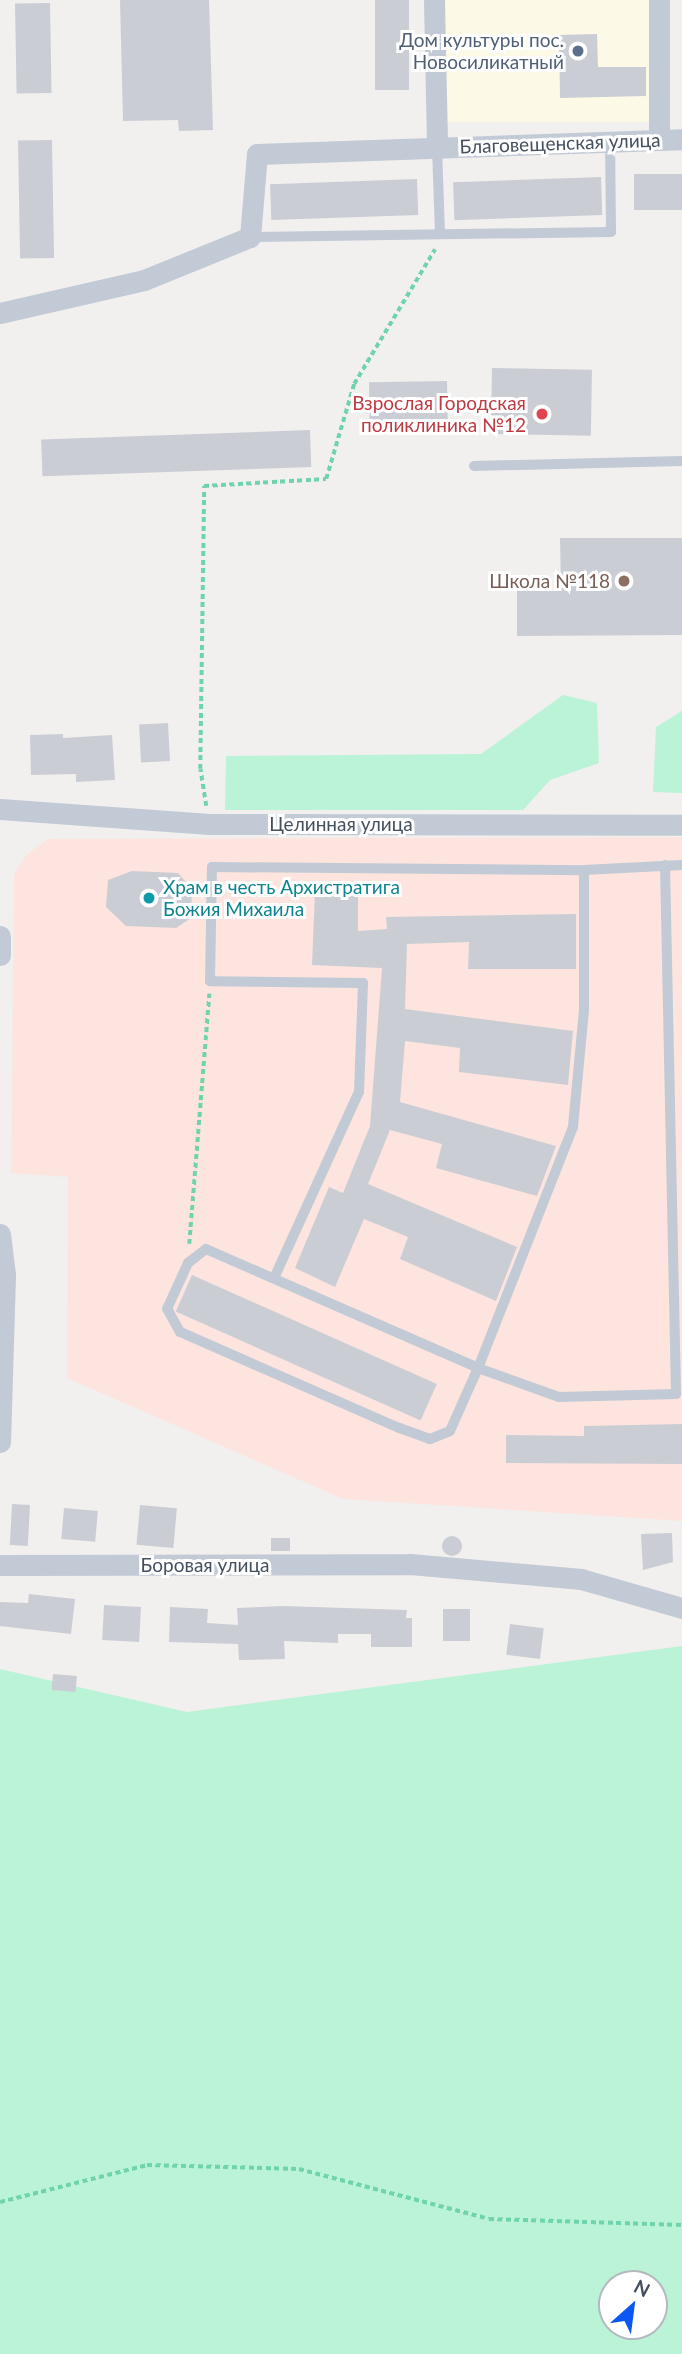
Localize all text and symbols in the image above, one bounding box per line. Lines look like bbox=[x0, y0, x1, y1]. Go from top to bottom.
place label: Дом культуры пос. Новосиликатный bbox=[399, 29, 564, 73]
marker: Дом культуры пос. Новосиликатный bbox=[570, 43, 586, 59]
street label: Благовещенская улица bbox=[459, 128, 661, 158]
place label: Взрослая Городская поликлиника №12 bbox=[352, 392, 526, 436]
marker: Взрослая Городская поликлиника №12 bbox=[532, 404, 552, 424]
place label: Школа №118 bbox=[489, 570, 610, 592]
marker: Школа №118 bbox=[616, 573, 632, 589]
street label: Целинная улица bbox=[269, 813, 413, 835]
place label: Храм в честь Архистратига Божия Михаила bbox=[163, 876, 400, 920]
marker: Храм в честь Архистратига Божия Михаила bbox=[141, 890, 157, 906]
street label: Боровая улица bbox=[141, 1554, 269, 1576]
north arrow bbox=[598, 2270, 668, 2340]
text: N bbox=[630, 2274, 654, 2301]

